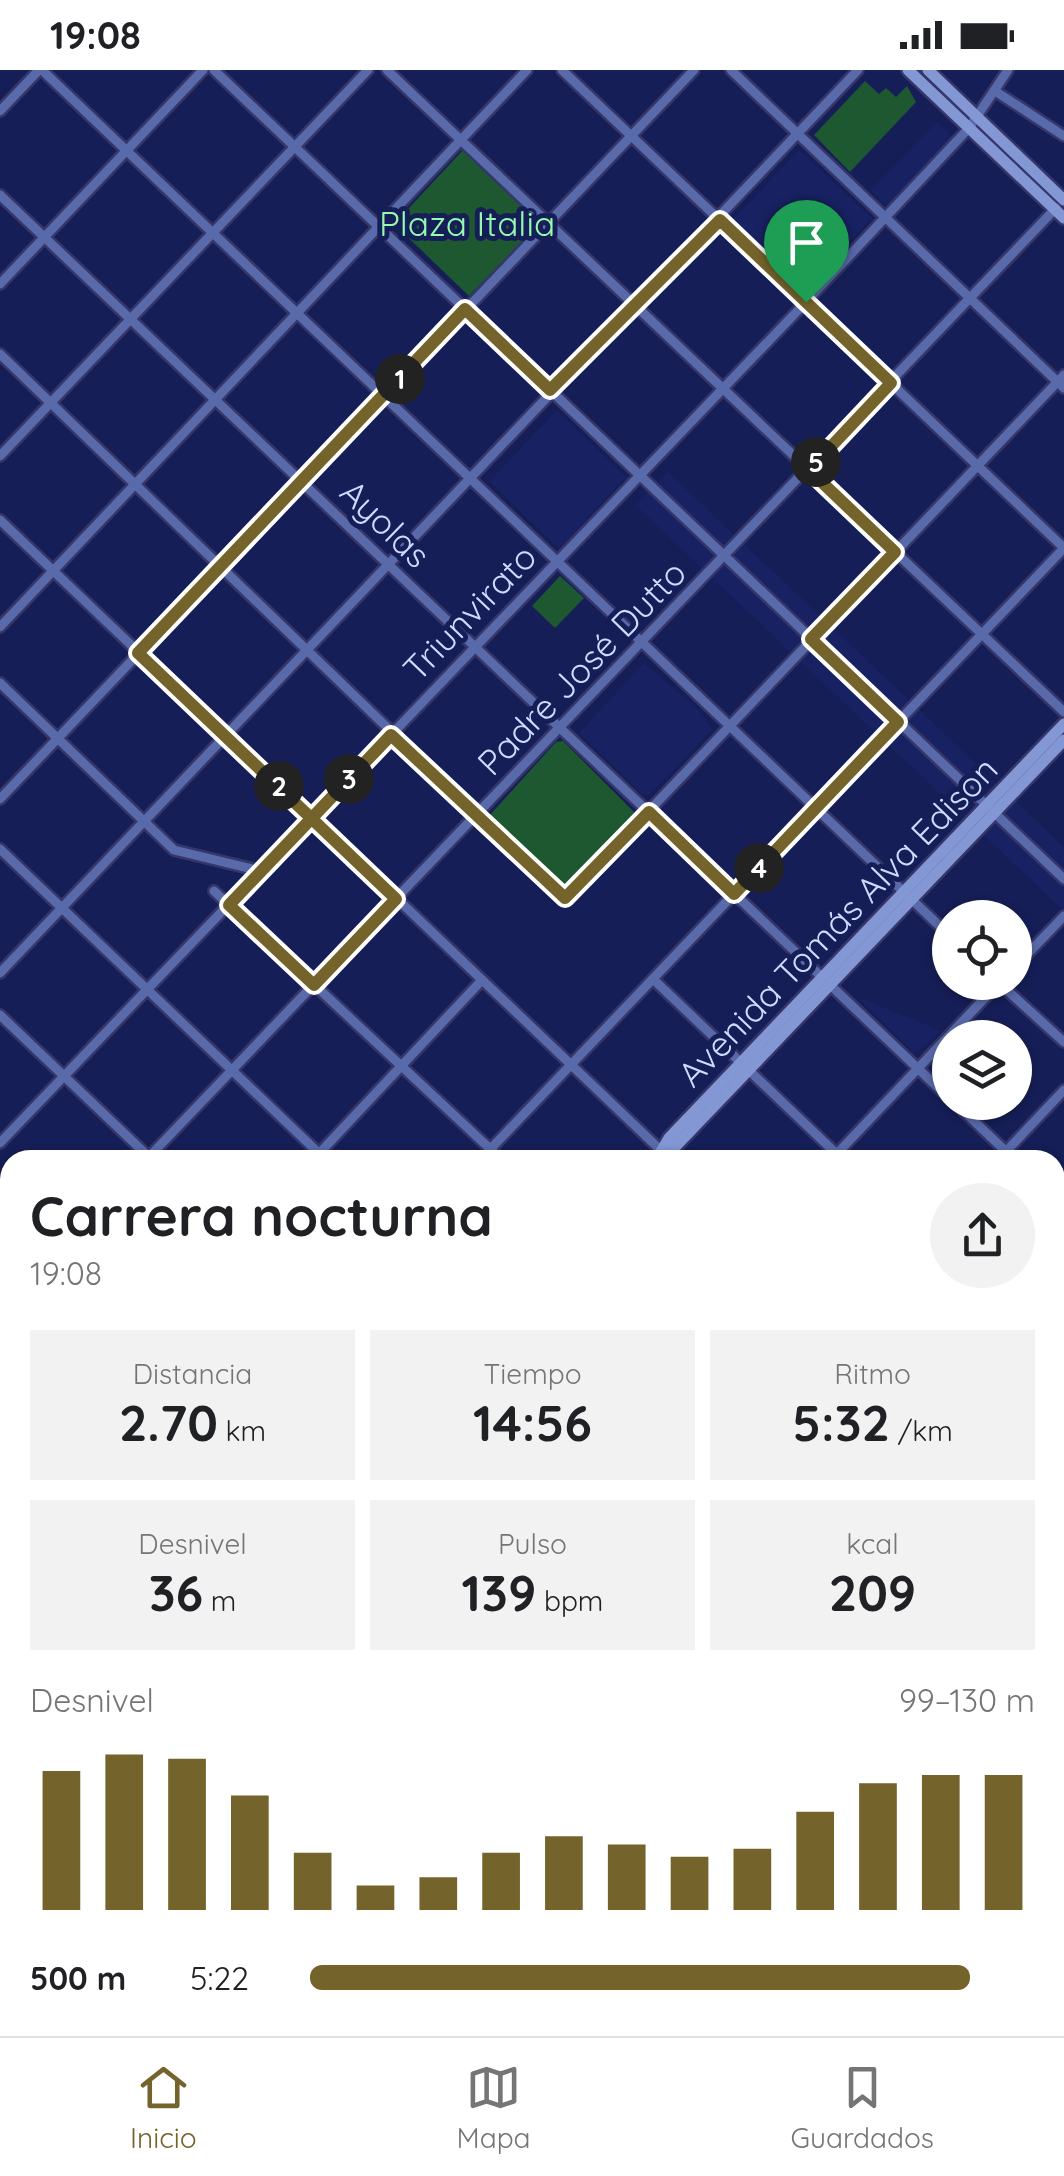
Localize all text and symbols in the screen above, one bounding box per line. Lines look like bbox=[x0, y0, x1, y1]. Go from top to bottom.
text: 19:08 bbox=[50, 11, 141, 59]
pin bbox=[764, 200, 849, 303]
park label: Plaza Italia bbox=[379, 201, 555, 245]
icon: arrive bbox=[779, 215, 834, 270]
pin: 1 bbox=[375, 354, 425, 404]
text: 1 bbox=[395, 361, 405, 396]
pin: 5 bbox=[791, 437, 841, 487]
text: 5 bbox=[808, 444, 824, 479]
street label: Ayolas bbox=[331, 470, 440, 577]
street label: Triunvirato bbox=[393, 535, 545, 690]
street label: Padre José Dutto bbox=[468, 551, 695, 784]
street label: Avenida Tomás Alva Edison bbox=[668, 747, 1007, 1096]
pin: 3 bbox=[324, 754, 374, 804]
pin: 2 bbox=[254, 761, 304, 811]
text: 3 bbox=[341, 761, 357, 796]
text: 2 bbox=[271, 768, 287, 803]
pin: 4 bbox=[734, 843, 784, 893]
text: 4 bbox=[751, 850, 767, 885]
map controls bbox=[932, 900, 1032, 1120]
button: locate bbox=[932, 900, 1032, 1000]
button: layers bbox=[932, 1020, 1032, 1120]
text: Carrera nocturna bbox=[30, 1181, 493, 1250]
button: share bbox=[930, 1183, 1035, 1288]
text: 19:08 bbox=[30, 1253, 102, 1293]
text: Distancia bbox=[133, 1356, 252, 1391]
text: Tiempo bbox=[483, 1356, 582, 1391]
text: Ritmo bbox=[834, 1356, 911, 1391]
text: 2.70 bbox=[119, 1391, 218, 1454]
text: 14:56 bbox=[473, 1391, 592, 1454]
text: 5:32 bbox=[792, 1391, 890, 1454]
text: km bbox=[218, 1413, 266, 1448]
text: /km bbox=[890, 1413, 953, 1448]
text: Desnivel bbox=[138, 1526, 247, 1561]
text: Pulso bbox=[498, 1526, 567, 1561]
text: kcal bbox=[846, 1526, 899, 1561]
text: 36 bbox=[149, 1561, 203, 1624]
text: 139 bbox=[462, 1561, 536, 1624]
text: 209 bbox=[829, 1561, 916, 1624]
text: m bbox=[203, 1583, 236, 1618]
text: bpm bbox=[536, 1583, 603, 1618]
text: Desnivel bbox=[30, 1680, 154, 1720]
text: 99–130 m bbox=[899, 1680, 1035, 1720]
text: 500 m bbox=[30, 1958, 126, 1998]
text: 5:22 bbox=[190, 1958, 249, 1998]
tab: Inicio bbox=[130, 2060, 197, 2155]
tab: Mapa bbox=[457, 2060, 531, 2155]
tab: Guardados bbox=[791, 2060, 934, 2155]

